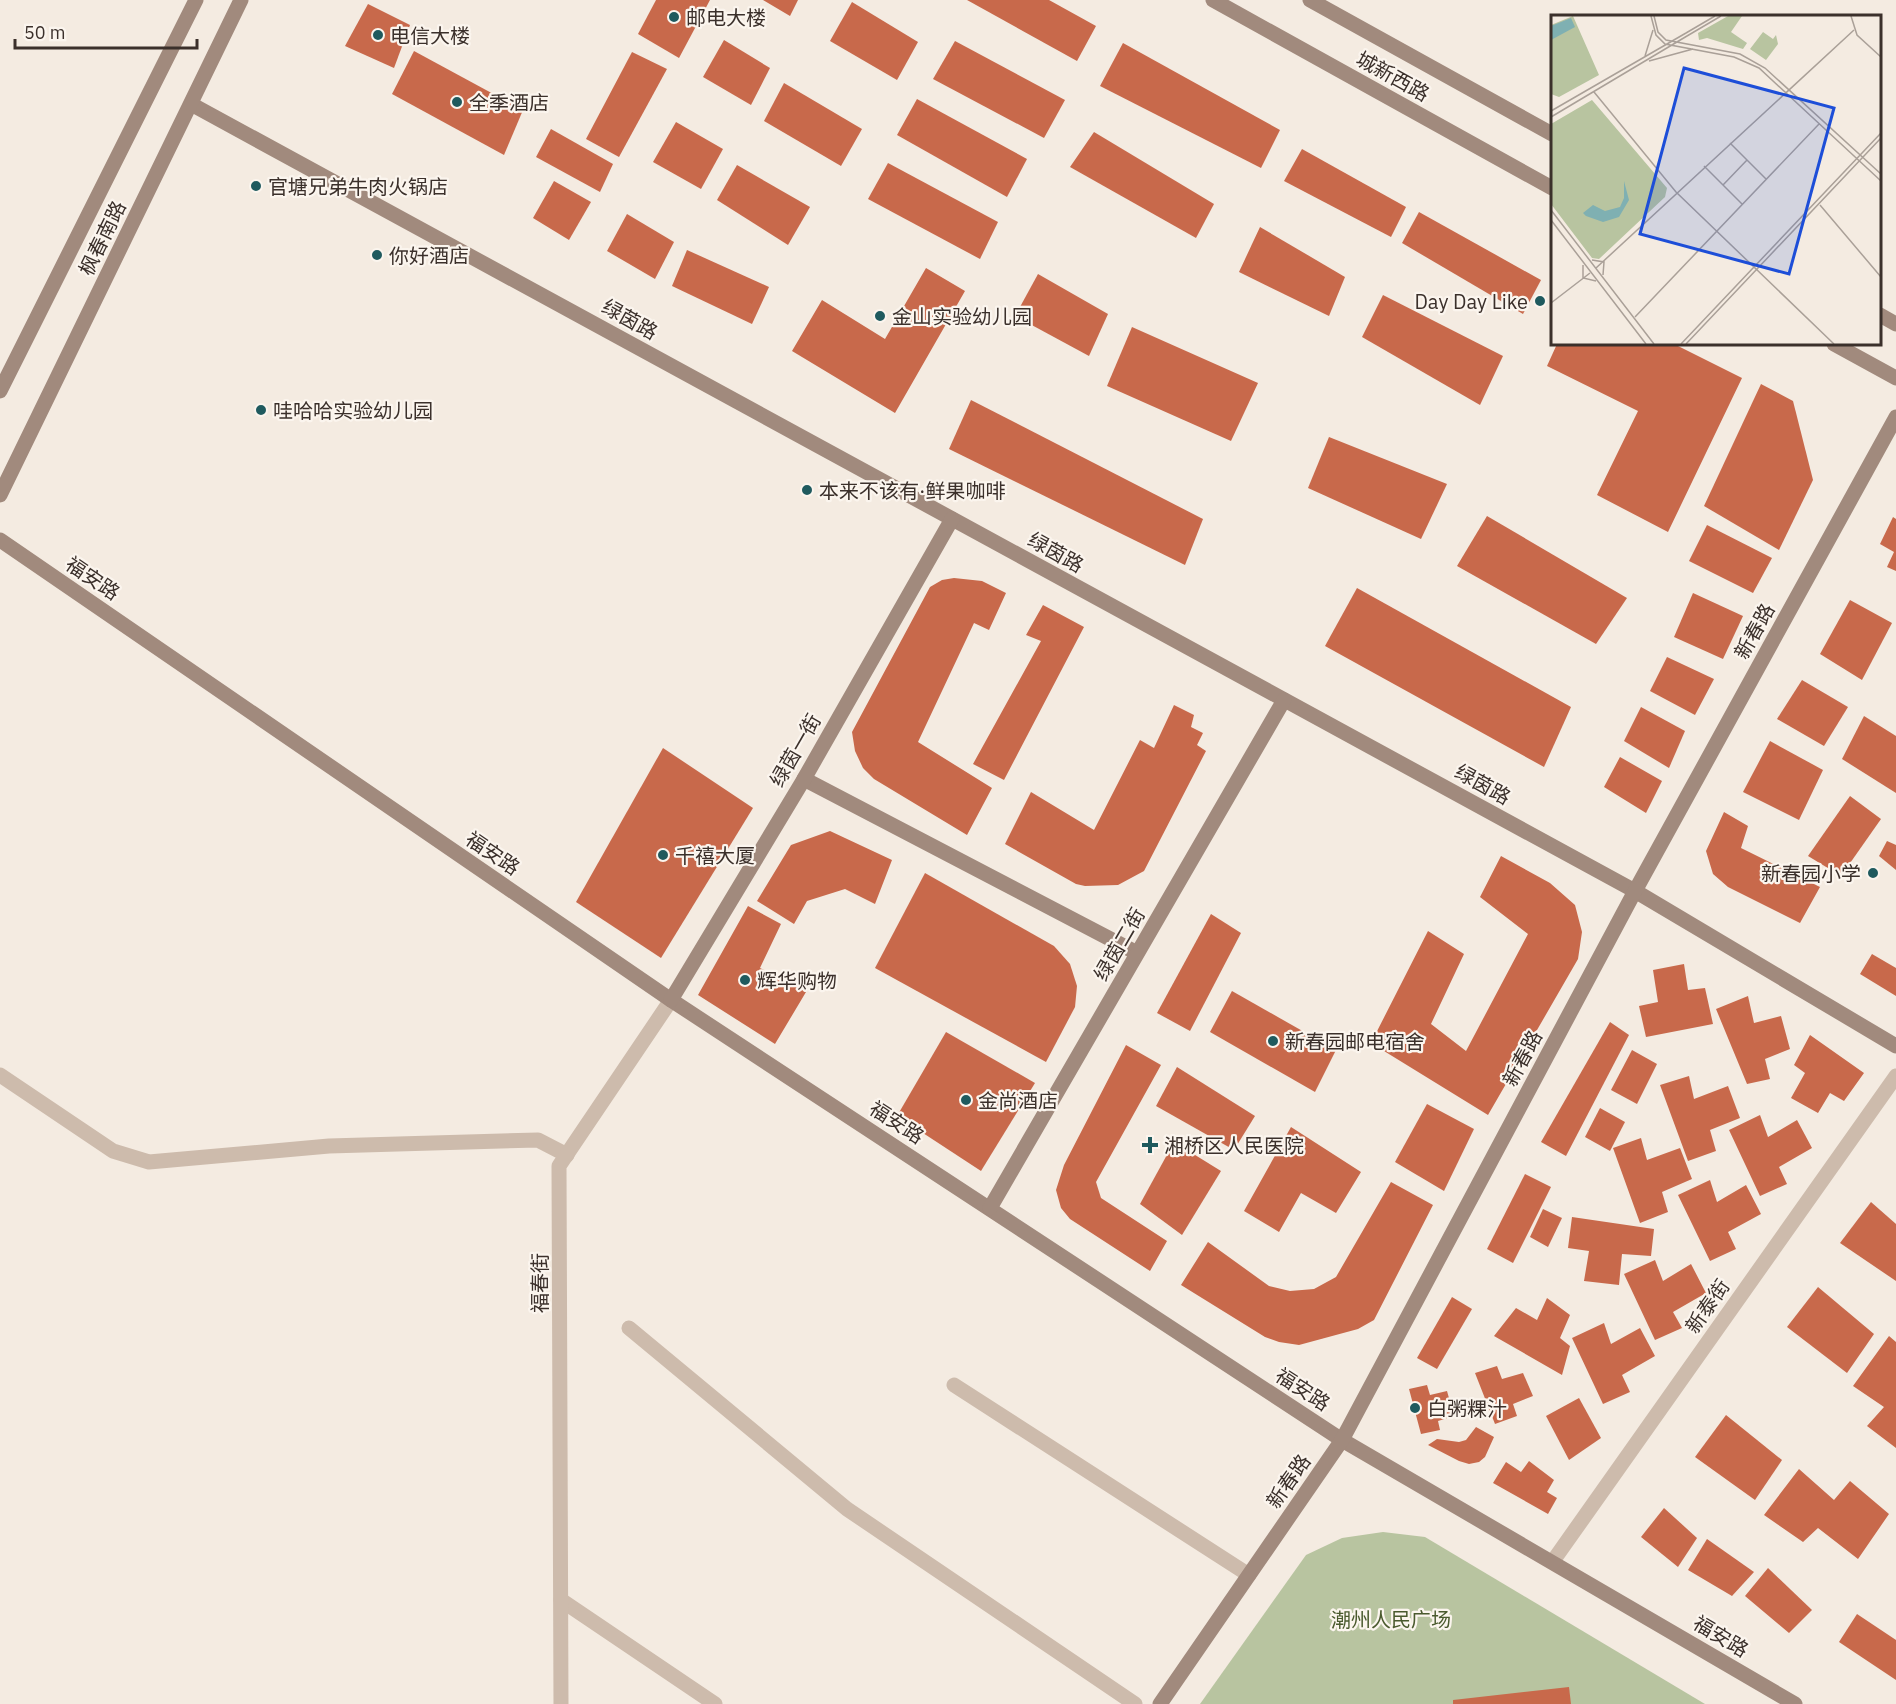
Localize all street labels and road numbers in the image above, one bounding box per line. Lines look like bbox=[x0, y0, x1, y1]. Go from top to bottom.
street label: 城新西路 bbox=[1351, 45, 1435, 107]
street label: 枫春南路 bbox=[72, 196, 132, 280]
street label: 绿茵路 bbox=[597, 293, 663, 345]
street label: 绿茵路 bbox=[1023, 526, 1089, 578]
street label: 福安路 bbox=[61, 550, 125, 606]
street label: 新春路 bbox=[1728, 598, 1780, 664]
street label: 绿茵一街 bbox=[763, 709, 827, 791]
street label: 绿茵路 bbox=[1450, 758, 1516, 810]
street label: 福安路 bbox=[461, 825, 525, 881]
street label: 绿茵二街 bbox=[1087, 903, 1151, 985]
street label: 新春路 bbox=[1496, 1025, 1548, 1091]
street label: 福安路 bbox=[864, 1094, 930, 1150]
street label: 福春街 bbox=[526, 1253, 553, 1313]
street label: 新泰街 bbox=[1679, 1274, 1735, 1338]
street label: 福安路 bbox=[1270, 1361, 1336, 1417]
street label: 新春路 bbox=[1260, 1449, 1316, 1513]
street label: 福安路 bbox=[1688, 1609, 1754, 1663]

